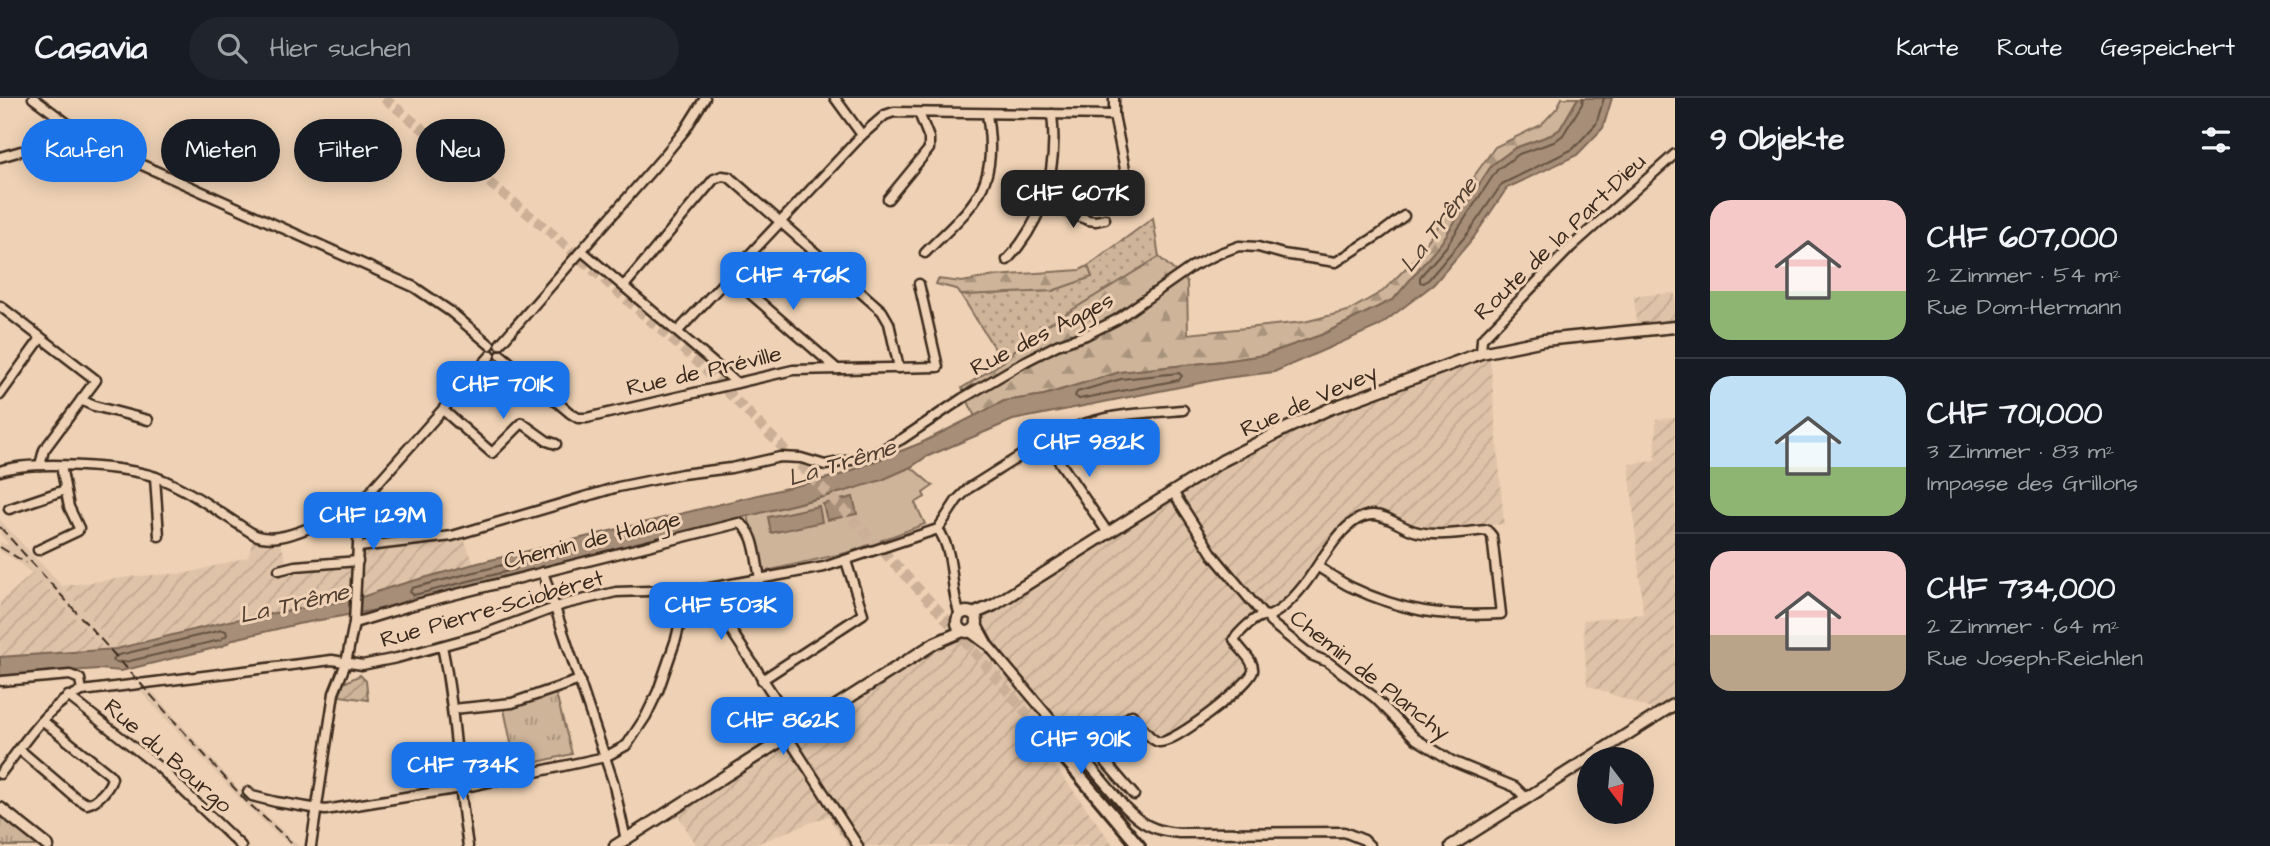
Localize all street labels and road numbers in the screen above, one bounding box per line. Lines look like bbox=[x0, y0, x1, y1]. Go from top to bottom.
street label: Route de la Part-Dieu bbox=[1467, 146, 1653, 328]
street label: Rue des Agges bbox=[965, 284, 1120, 385]
street label: Rue de Préville bbox=[623, 338, 785, 404]
street label: Rue de Vevey bbox=[1235, 356, 1383, 446]
street label: Chemin de Halage bbox=[500, 503, 684, 578]
street label: Rue Pierre-Sciobéret bbox=[377, 562, 608, 656]
street label: Chemin de Planchy bbox=[1282, 602, 1457, 749]
street label: Rue du Bourgo bbox=[96, 691, 239, 822]

